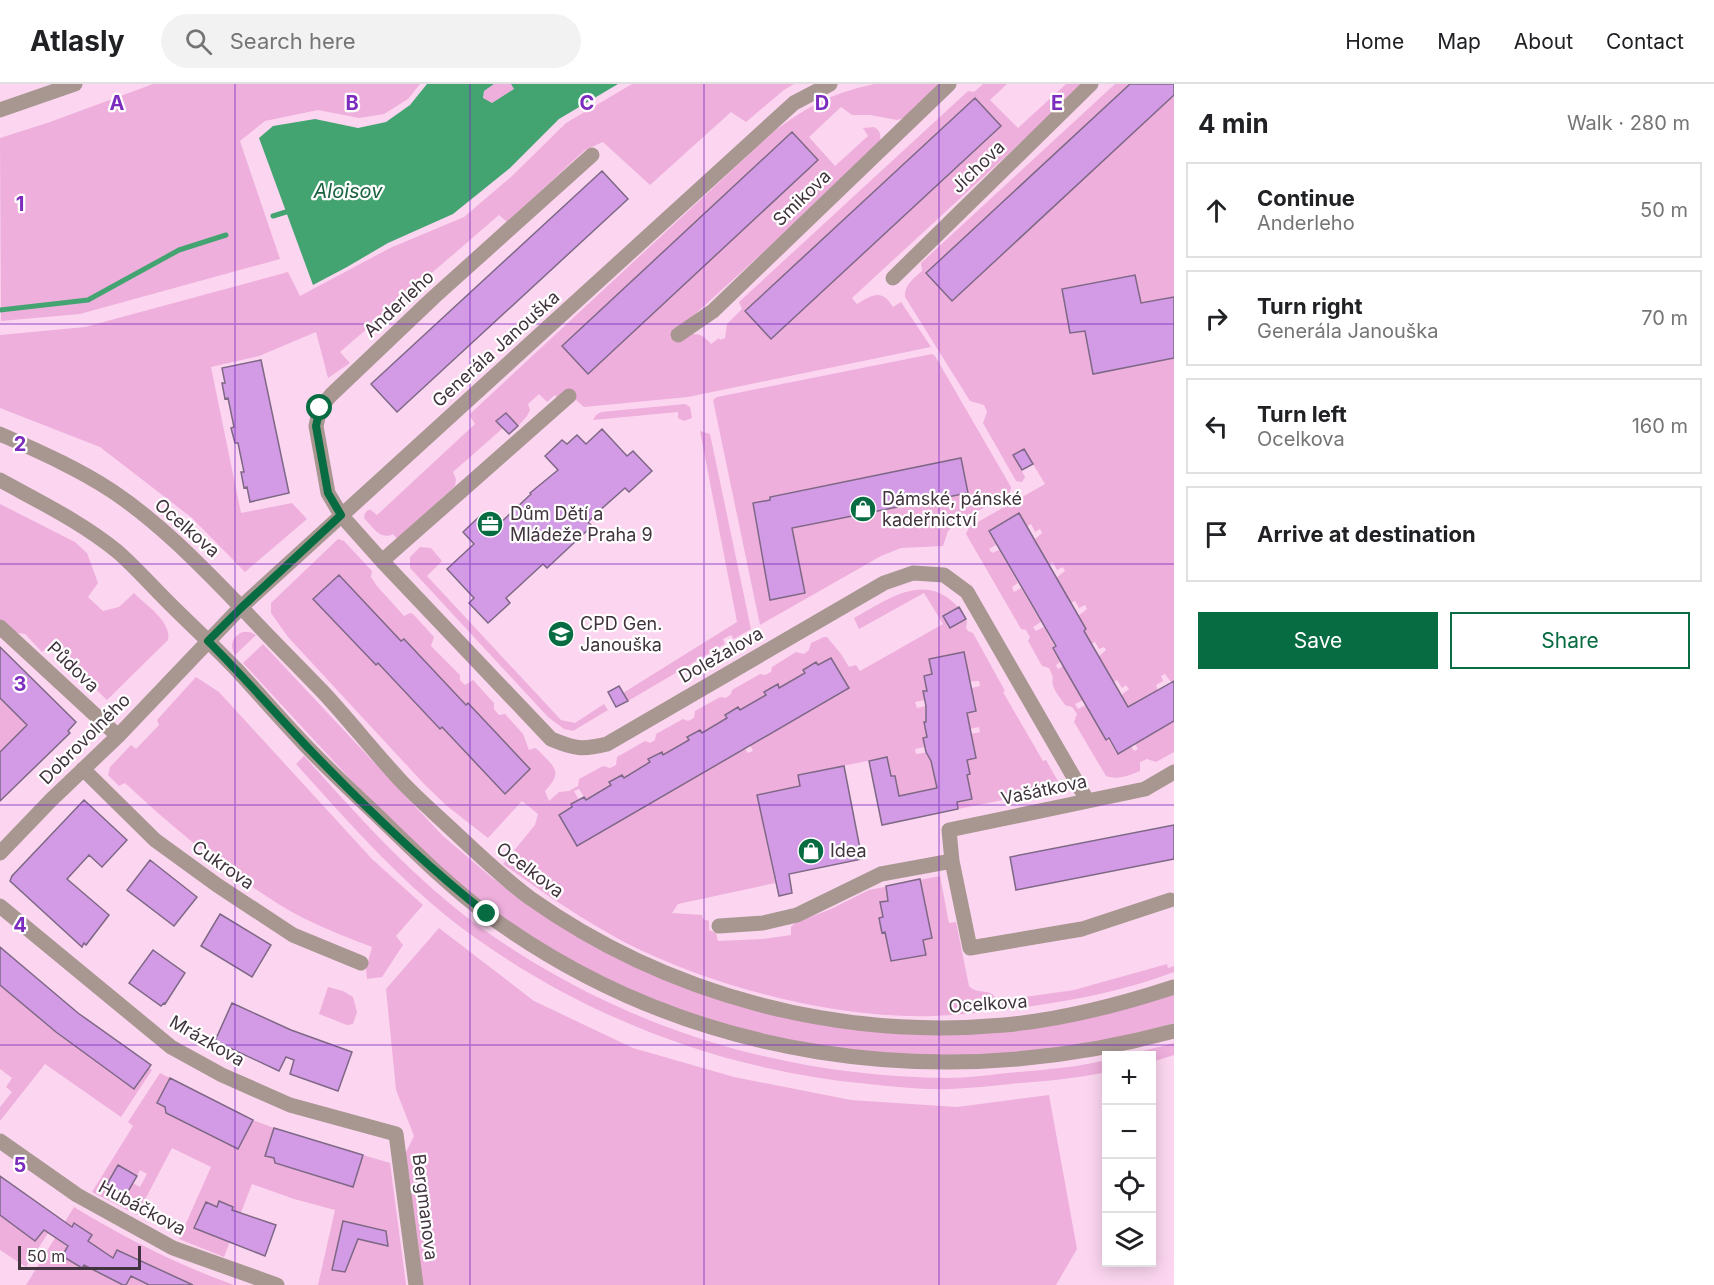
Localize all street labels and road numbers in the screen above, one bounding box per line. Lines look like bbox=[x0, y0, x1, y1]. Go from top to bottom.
street label: Jíchova bbox=[947, 136, 1009, 197]
street label: Smikova bbox=[769, 165, 835, 230]
street label: Anderleho bbox=[359, 266, 438, 341]
street label: Generála Janouška bbox=[428, 286, 563, 411]
street label: Ocelkova bbox=[151, 494, 224, 561]
street label: Doležalova bbox=[675, 622, 766, 687]
street label: Půdova bbox=[43, 637, 104, 696]
street label: Dobrovolného bbox=[35, 689, 134, 788]
street label: Vašátkova bbox=[999, 770, 1089, 809]
street label: Cukrova bbox=[188, 836, 258, 893]
street label: Ocelkova bbox=[492, 837, 568, 902]
street label: Ocelkova bbox=[948, 990, 1028, 1017]
street label: Mrázkova bbox=[166, 1011, 249, 1070]
street label: Bergmanova bbox=[409, 1153, 442, 1261]
street label: Hubáčkova bbox=[95, 1176, 189, 1239]

